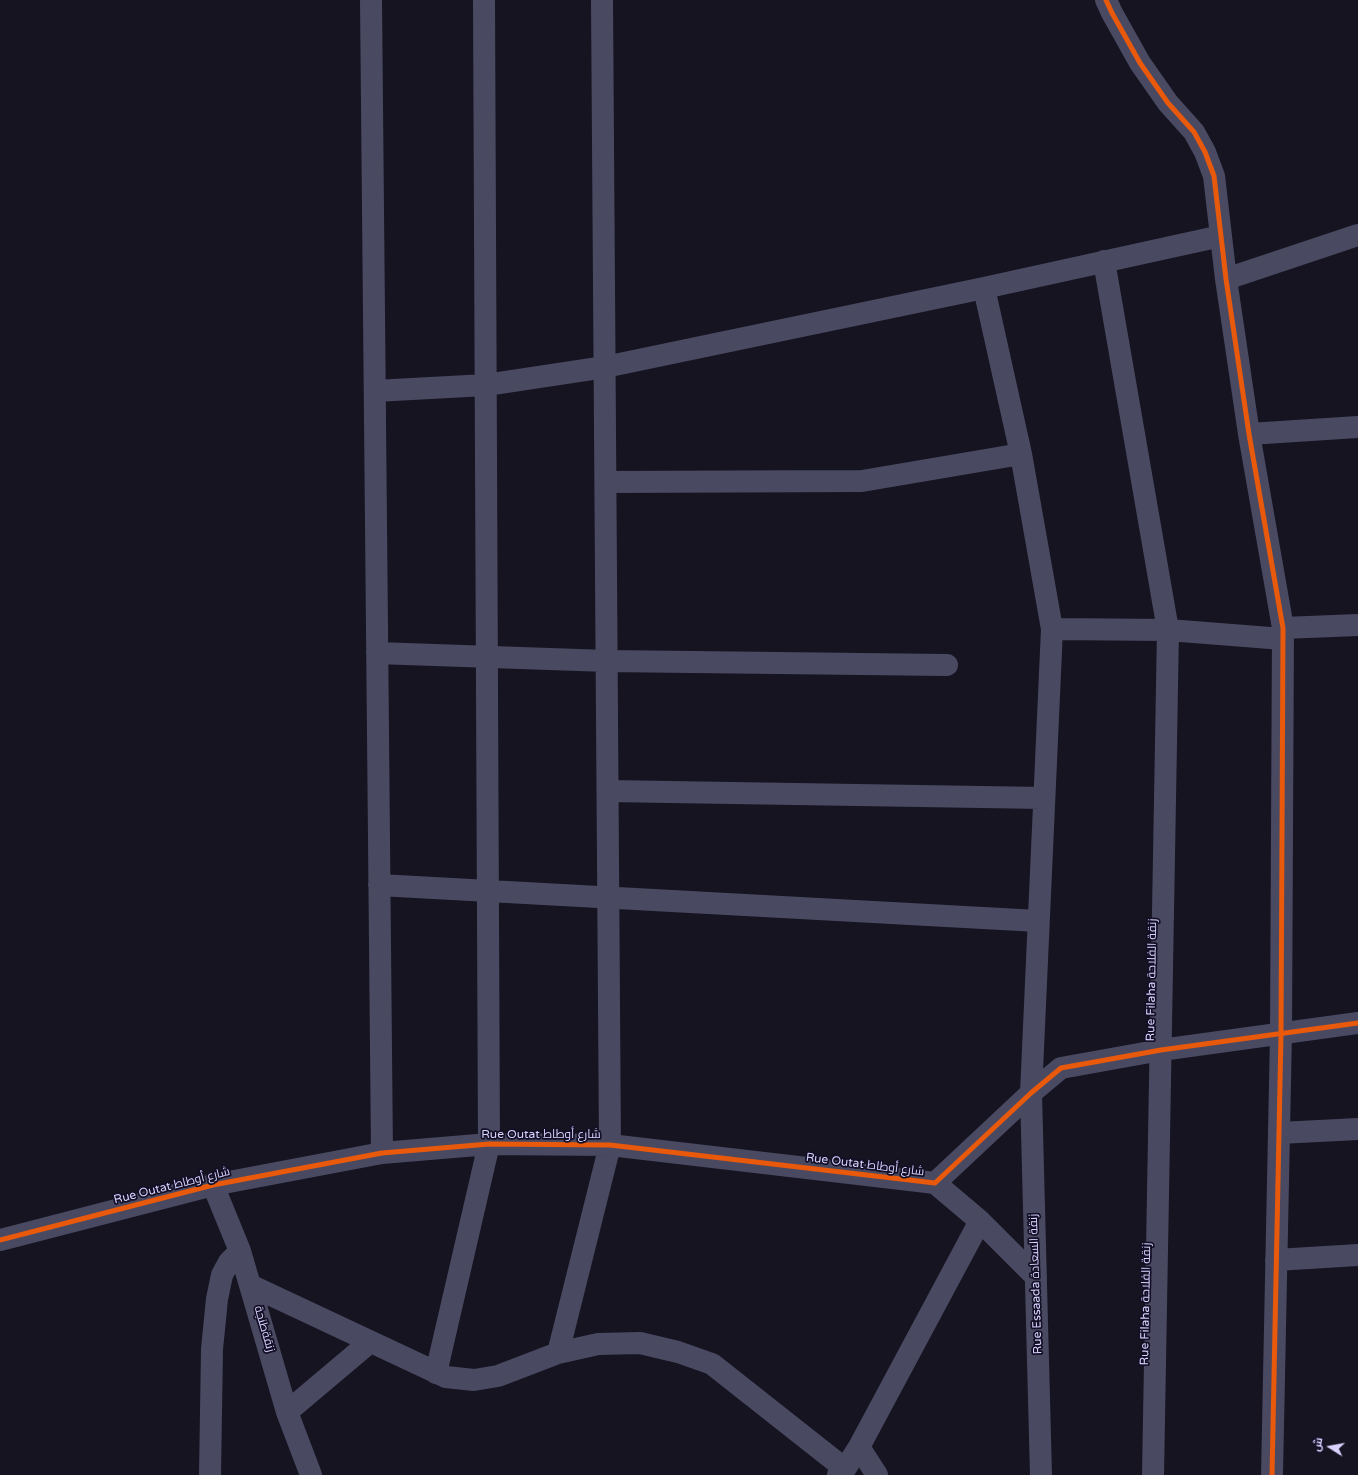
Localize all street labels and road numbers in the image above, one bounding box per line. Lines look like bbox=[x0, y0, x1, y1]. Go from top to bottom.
street label: Rue Filaha زنقة الفلاحة bbox=[1144, 919, 1160, 1041]
street label: Rue Outat شارع أوطاط bbox=[481, 1128, 601, 1142]
street label: Rue Outat شارع أوطاط bbox=[805, 1151, 925, 1179]
street label: Rue Outat شارع أوطاط bbox=[112, 1165, 232, 1207]
street label: Rue Essaada زنقة السعادة bbox=[1026, 1213, 1046, 1355]
street label: Rue Filaha زنقة الفلاحة bbox=[1138, 1243, 1154, 1365]
street label: زنقةطنجة bbox=[251, 1304, 277, 1354]

